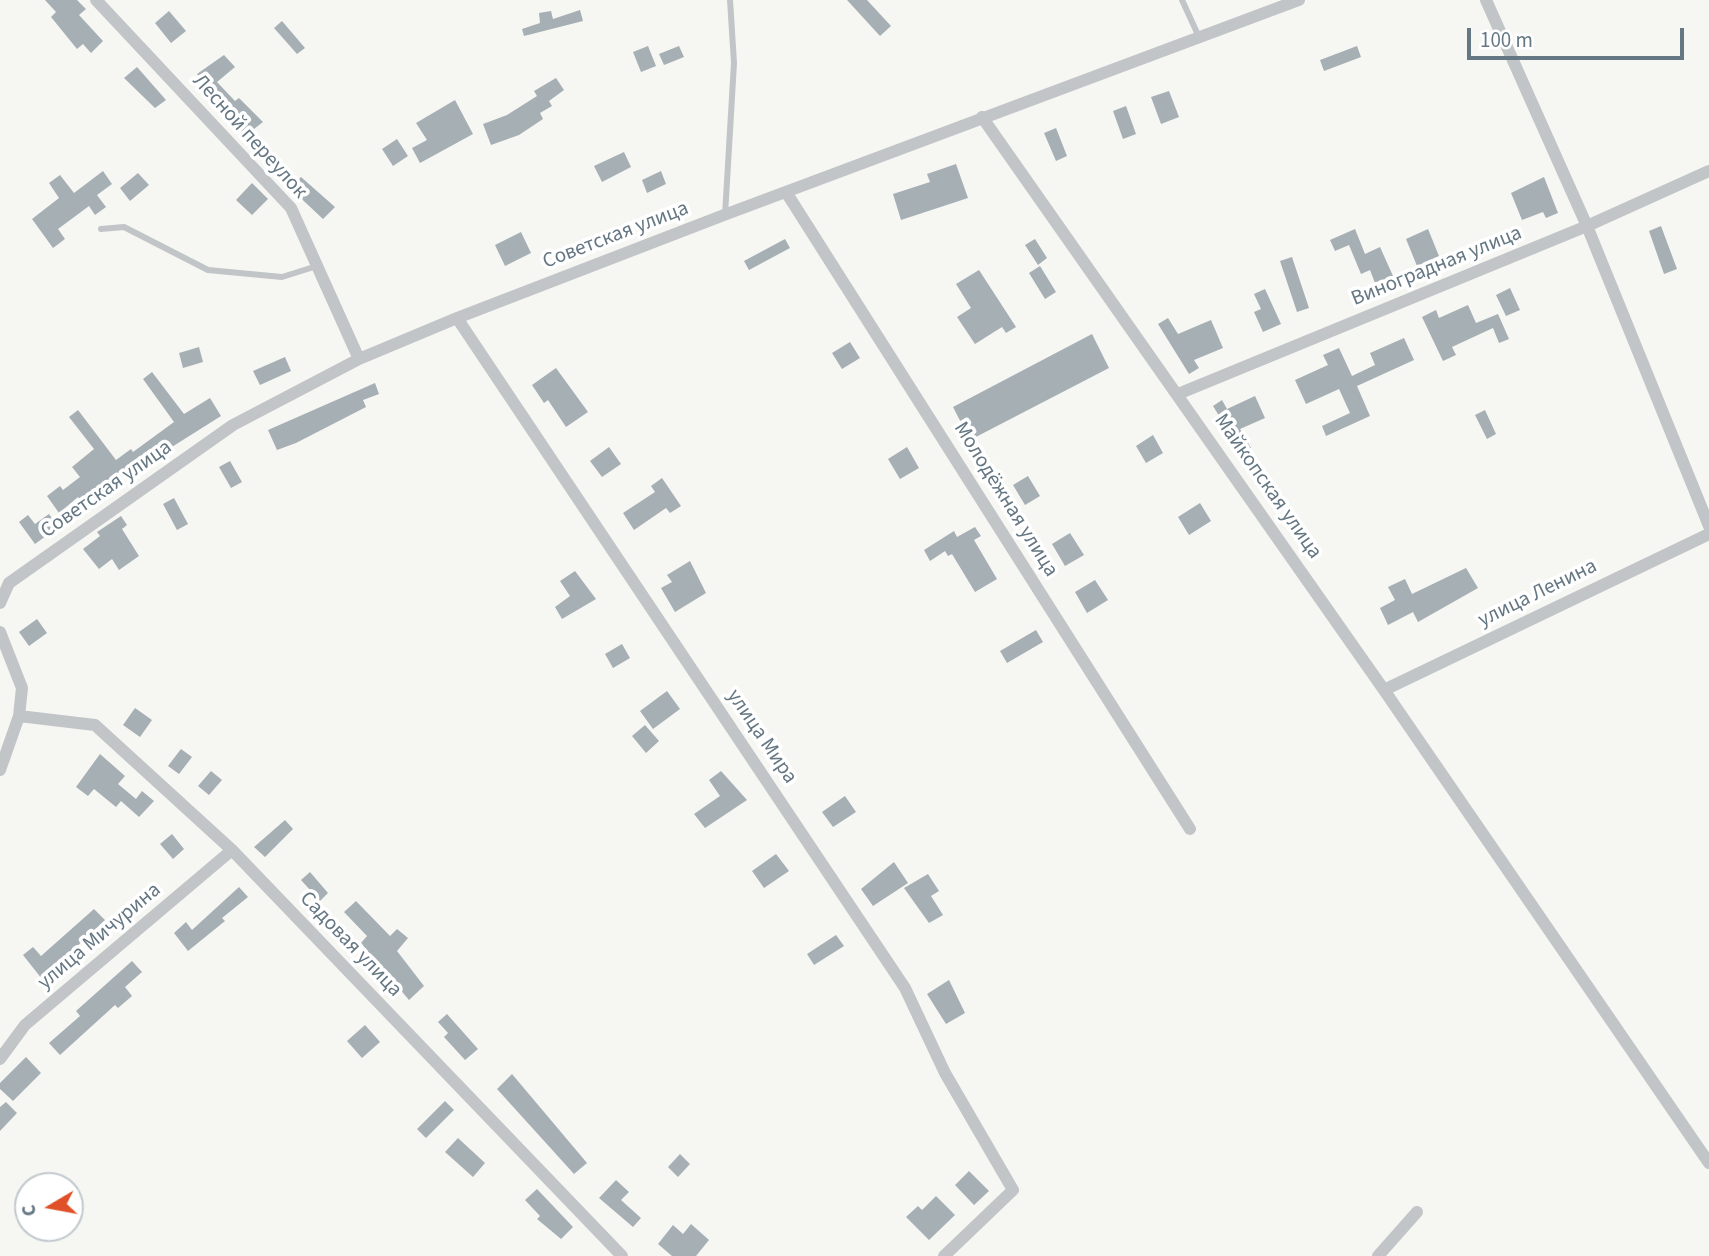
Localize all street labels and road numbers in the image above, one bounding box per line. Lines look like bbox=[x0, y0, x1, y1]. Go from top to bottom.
street label: Лесной переулок bbox=[186, 69, 312, 205]
street label: Советская улица bbox=[540, 197, 692, 275]
street label: Виноградная улица bbox=[1348, 221, 1526, 313]
street label: Майкопская улица bbox=[1208, 410, 1326, 564]
street label: Молодёжная улица bbox=[947, 418, 1063, 582]
street label: Советская улица bbox=[37, 436, 177, 544]
street label: улица Ленина bbox=[1475, 554, 1601, 634]
street label: улица Мира bbox=[720, 685, 802, 789]
street label: улица Мичурина bbox=[33, 878, 167, 996]
street label: Садовая улица bbox=[294, 887, 406, 1003]

